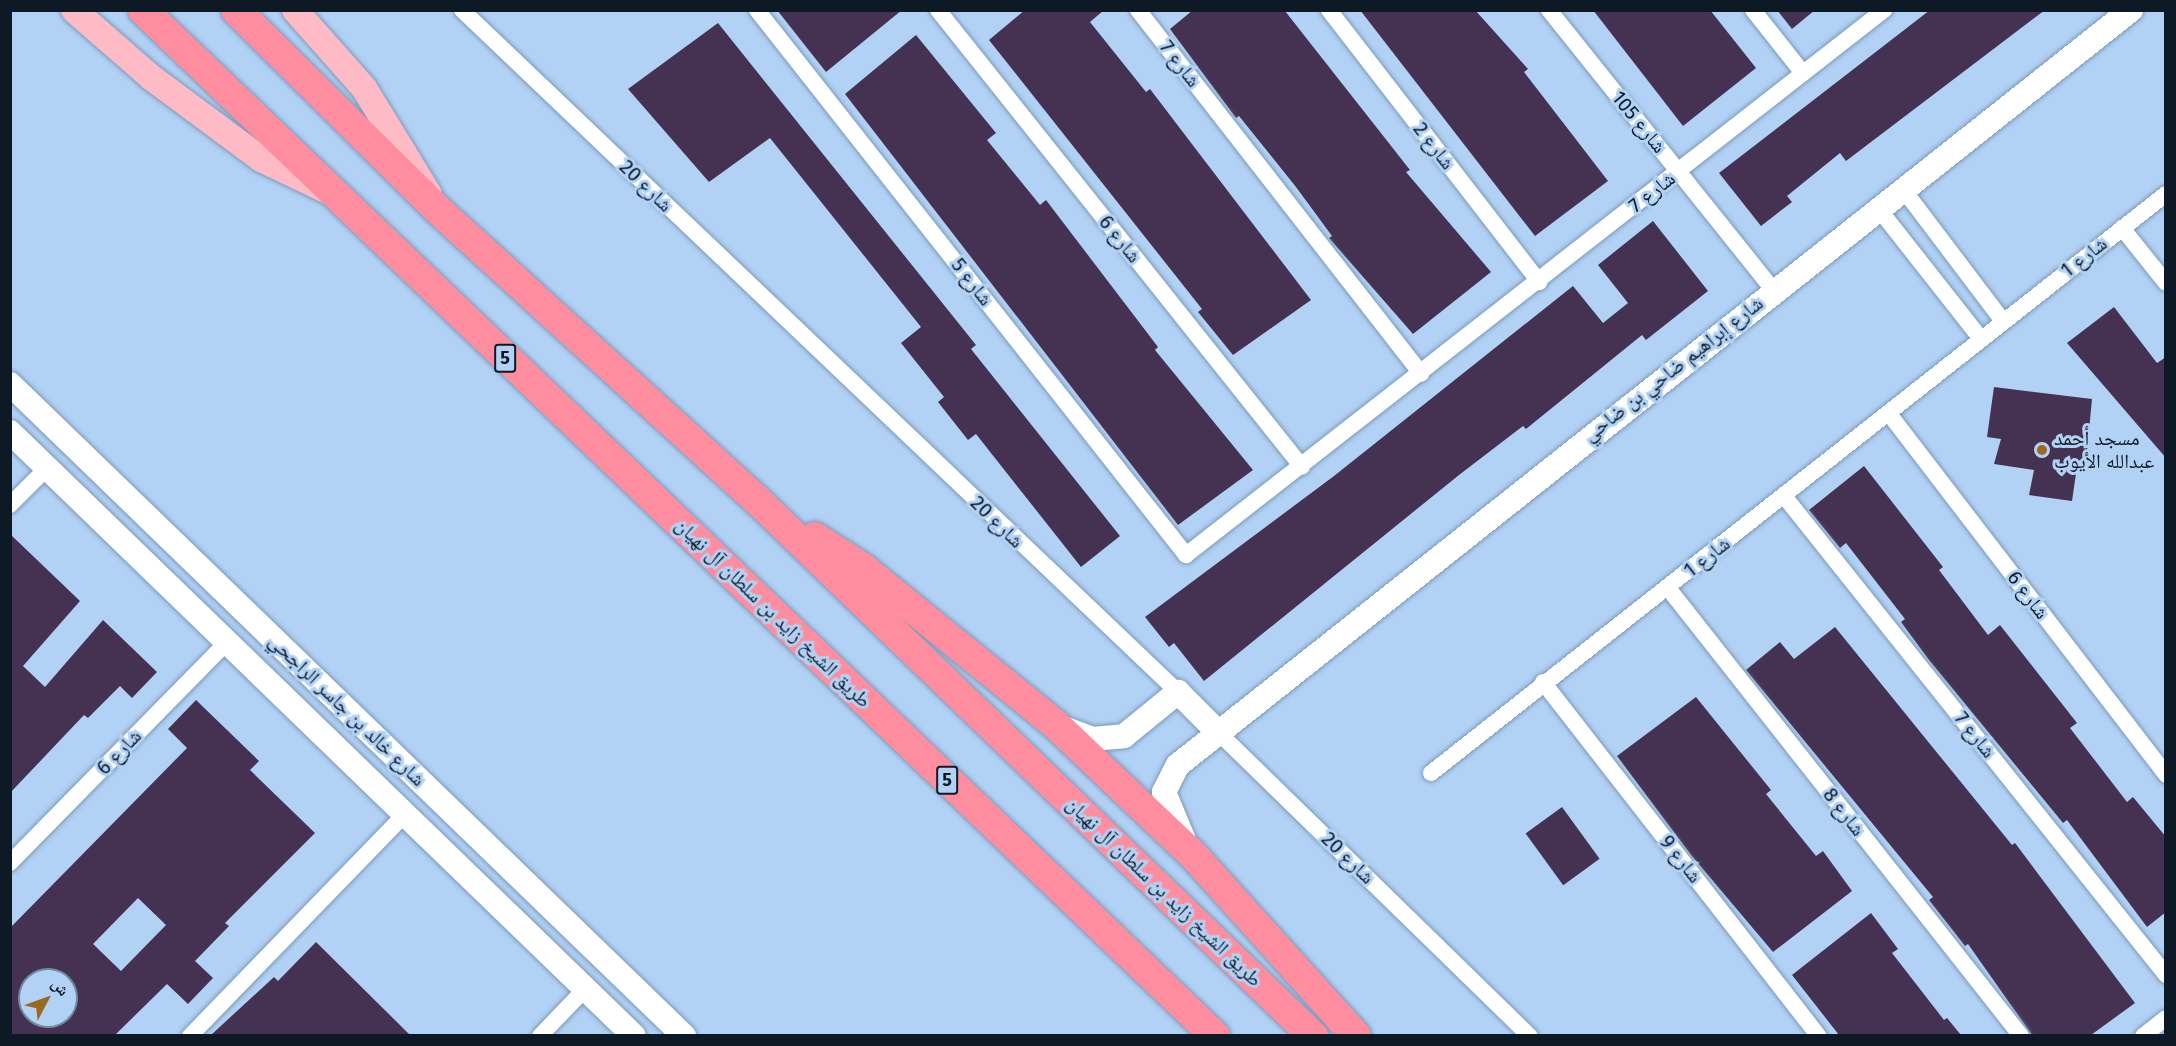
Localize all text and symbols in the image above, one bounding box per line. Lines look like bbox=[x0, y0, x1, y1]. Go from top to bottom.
street label: شارع 7 bbox=[1154, 36, 1206, 92]
street label: شارع 105 bbox=[1607, 86, 1671, 158]
street label: شارع 2 bbox=[1408, 118, 1460, 174]
street label: شارع 20 bbox=[615, 155, 677, 217]
street label: شارع 7 bbox=[1624, 166, 1680, 218]
street label: شارع 6 bbox=[1094, 210, 1146, 268]
street label: شارع 1 bbox=[2056, 232, 2112, 282]
street label: شارع 5 bbox=[946, 254, 998, 310]
street label: شارع إبراهيم ضاحي بن ضاحي bbox=[1578, 291, 1768, 447]
road number: 5 bbox=[493, 343, 517, 373]
place label: مسجد أحمد عبدالله الأيوب bbox=[2054, 426, 2154, 473]
marker: مسجد أحمد عبدالله الأيوب bbox=[2035, 443, 2049, 457]
street label: شارع 20 bbox=[966, 491, 1028, 553]
street label: طريق الشيخ زايد بن سلطان آل نهيان bbox=[670, 513, 876, 713]
street label: شارع 1 bbox=[1679, 532, 1735, 582]
street label: شارع 6 bbox=[2002, 566, 2054, 624]
street label: شارع خالد بن جاسر الراجحي bbox=[264, 629, 430, 791]
street label: شارع 7 bbox=[1949, 707, 2001, 763]
street label: شارع 6 bbox=[92, 724, 146, 780]
road number: 5 bbox=[935, 765, 959, 795]
street label: شارع 8 bbox=[1818, 783, 1870, 841]
street label: طريق الشيخ زايد بن سلطان آل نهيان bbox=[1061, 792, 1267, 992]
street label: شارع 20 bbox=[1317, 827, 1379, 889]
street label: شارع 9 bbox=[1655, 830, 1707, 888]
north arrow bbox=[18, 968, 78, 1028]
text: ش bbox=[48, 975, 73, 1000]

